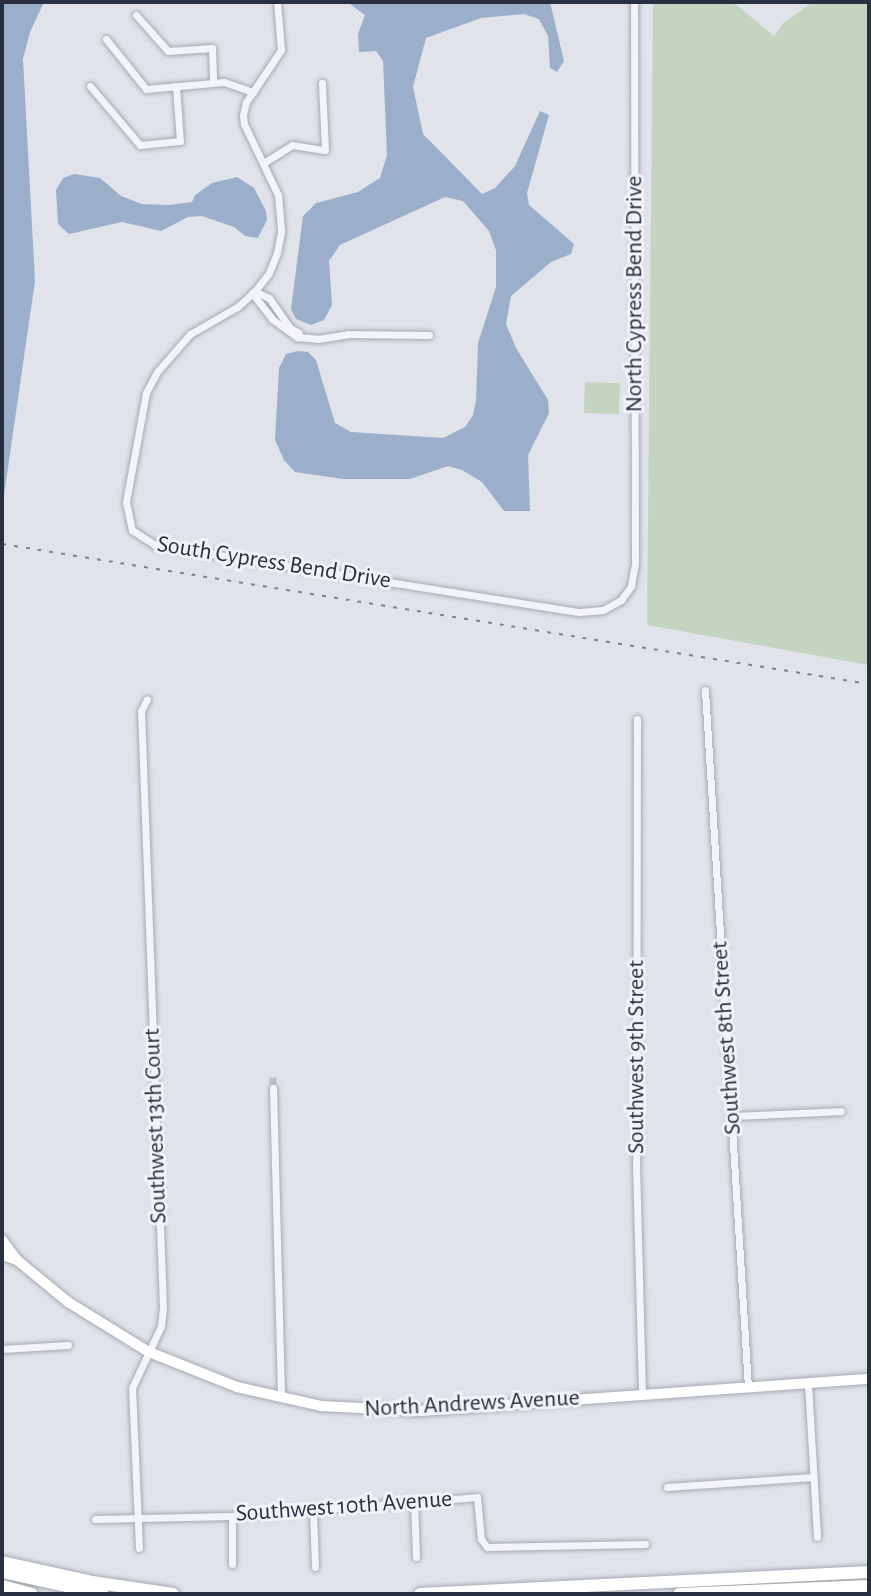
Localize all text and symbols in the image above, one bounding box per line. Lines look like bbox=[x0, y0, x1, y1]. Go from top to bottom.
street label: North Cypress Bend Drive bbox=[621, 176, 649, 412]
street label: South Cypress Bend Drive bbox=[155, 530, 393, 596]
street label: Southwest 8th Street bbox=[706, 940, 748, 1136]
street label: Southwest 9th Street bbox=[623, 960, 651, 1154]
street label: Southwest 13th Court bbox=[138, 1028, 174, 1224]
street label: North Andrews Avenue bbox=[364, 1384, 580, 1424]
street label: Southwest 10th Avenue bbox=[235, 1485, 453, 1529]

